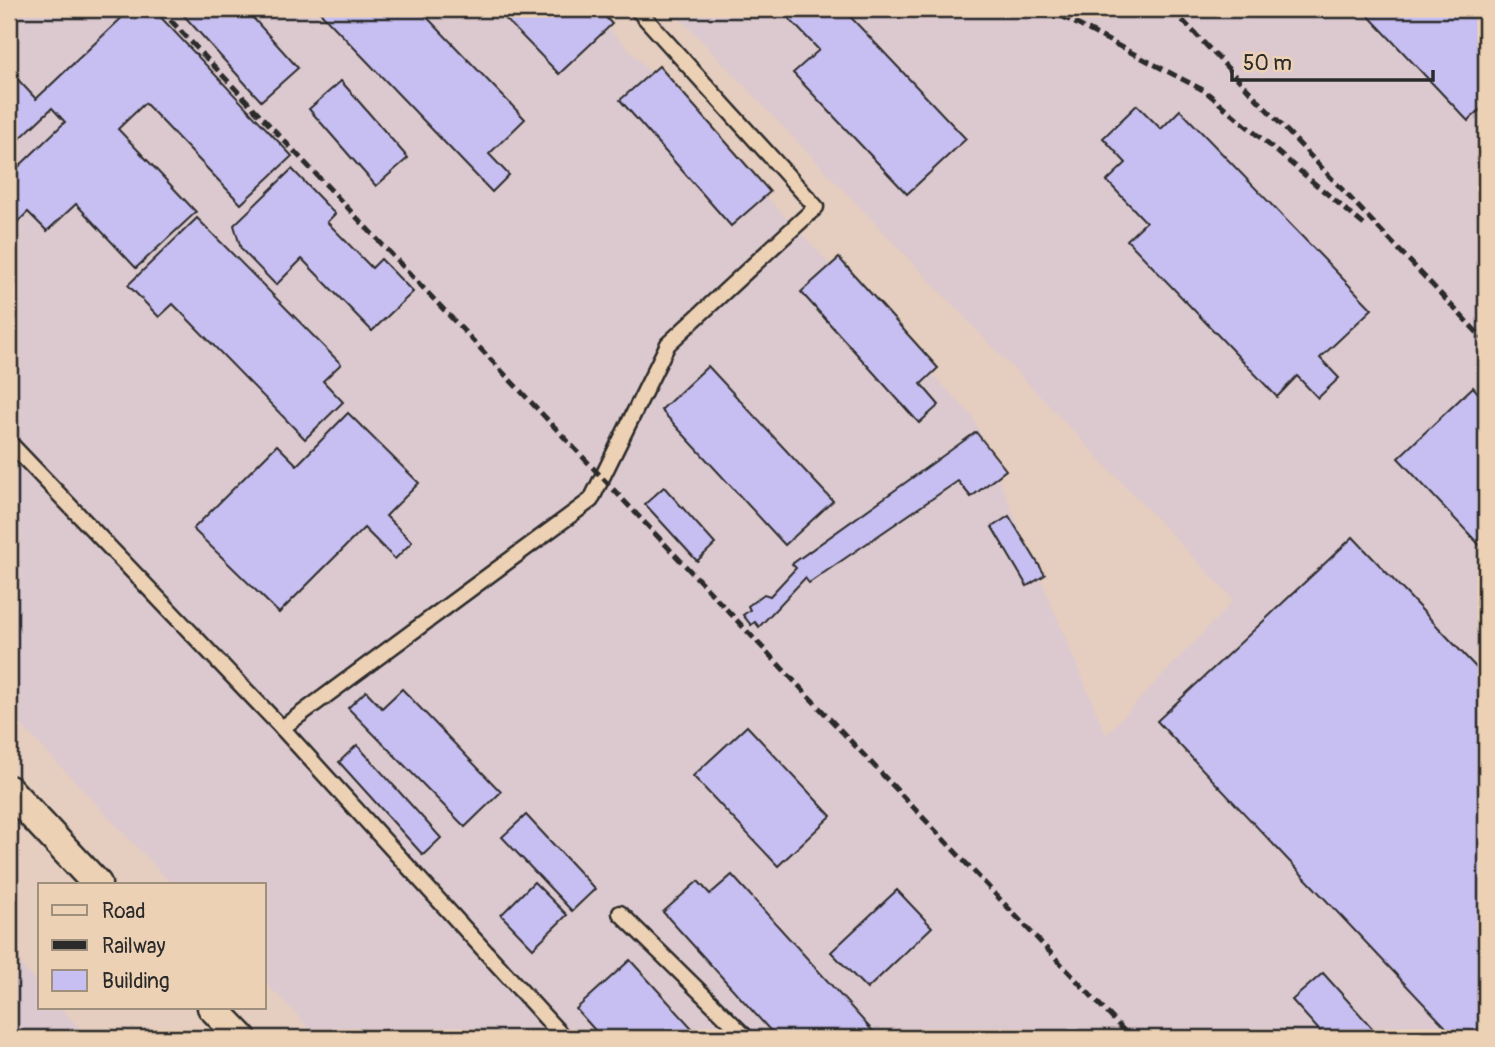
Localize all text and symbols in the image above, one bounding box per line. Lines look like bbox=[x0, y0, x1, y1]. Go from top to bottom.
scale bar bbox=[1232, 38, 1434, 82]
text: 50 m bbox=[1243, 50, 1292, 77]
legend bbox=[38, 883, 266, 1009]
text: Road bbox=[102, 898, 146, 925]
text: Railway bbox=[102, 933, 166, 960]
text: Building bbox=[102, 968, 169, 995]

